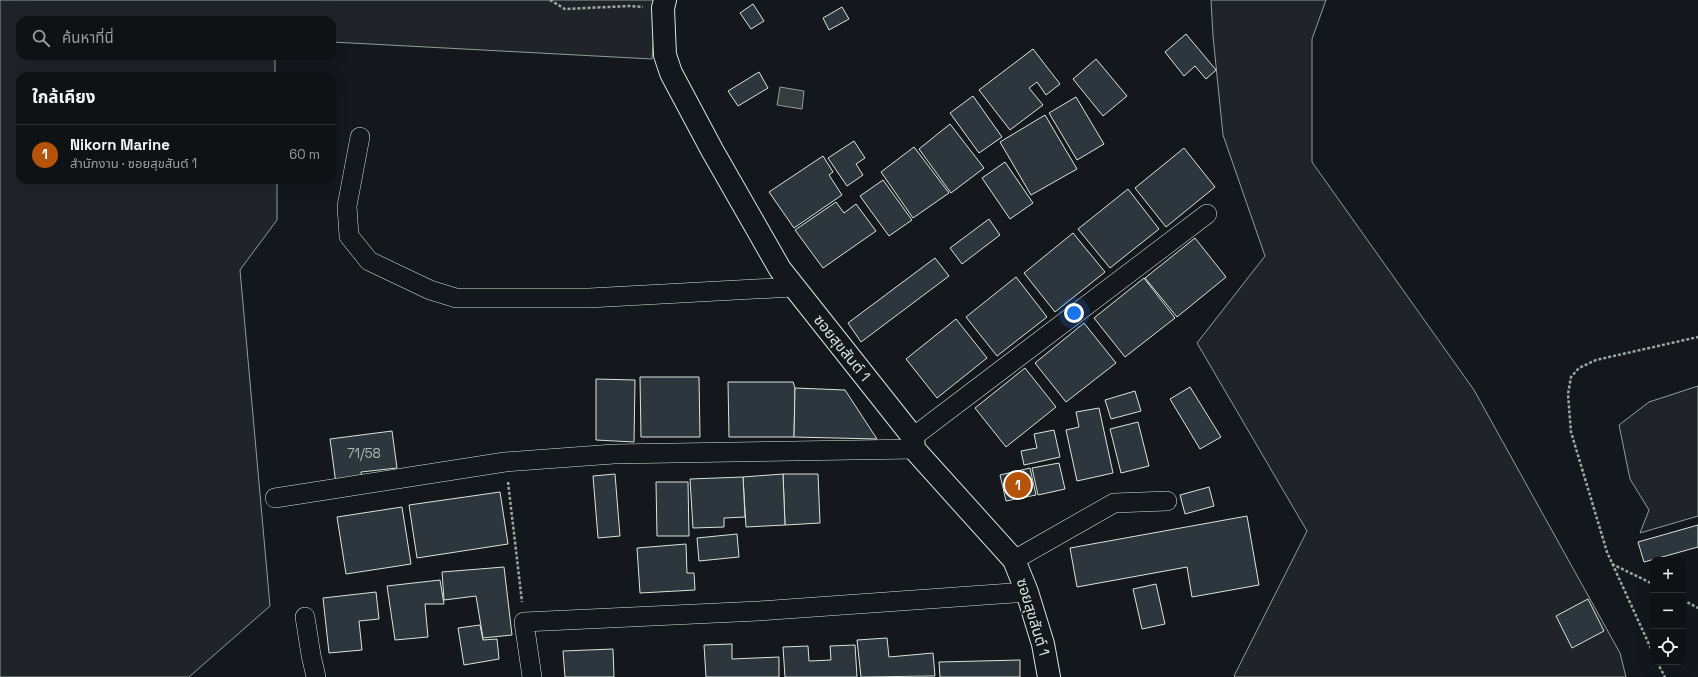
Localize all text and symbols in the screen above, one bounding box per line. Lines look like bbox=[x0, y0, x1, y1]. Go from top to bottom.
search box bbox=[16, 16, 336, 60]
icon: search bbox=[30, 27, 52, 49]
text: ค้นหาที่นี่ bbox=[62, 28, 114, 47]
text: ใกล้เคียง bbox=[32, 86, 95, 108]
text: Nikorn Marine bbox=[70, 135, 170, 154]
text: 1 bbox=[42, 146, 48, 163]
text: 60 m bbox=[289, 146, 320, 163]
text: สำนักงาน · ซอยสุขสันต์ 1 bbox=[70, 155, 197, 172]
your location bbox=[1064, 303, 1084, 323]
street label: ซอยสุขสันต์ 1 bbox=[810, 311, 875, 385]
house number: 71/58 bbox=[347, 445, 381, 462]
pin: 1 bbox=[1005, 470, 1031, 500]
map controls bbox=[1650, 557, 1686, 665]
button: + bbox=[1650, 557, 1686, 593]
street label: ซอยสุขสันต์ 1 bbox=[1013, 576, 1054, 658]
button: − bbox=[1650, 593, 1686, 629]
button: locate bbox=[1650, 629, 1686, 665]

